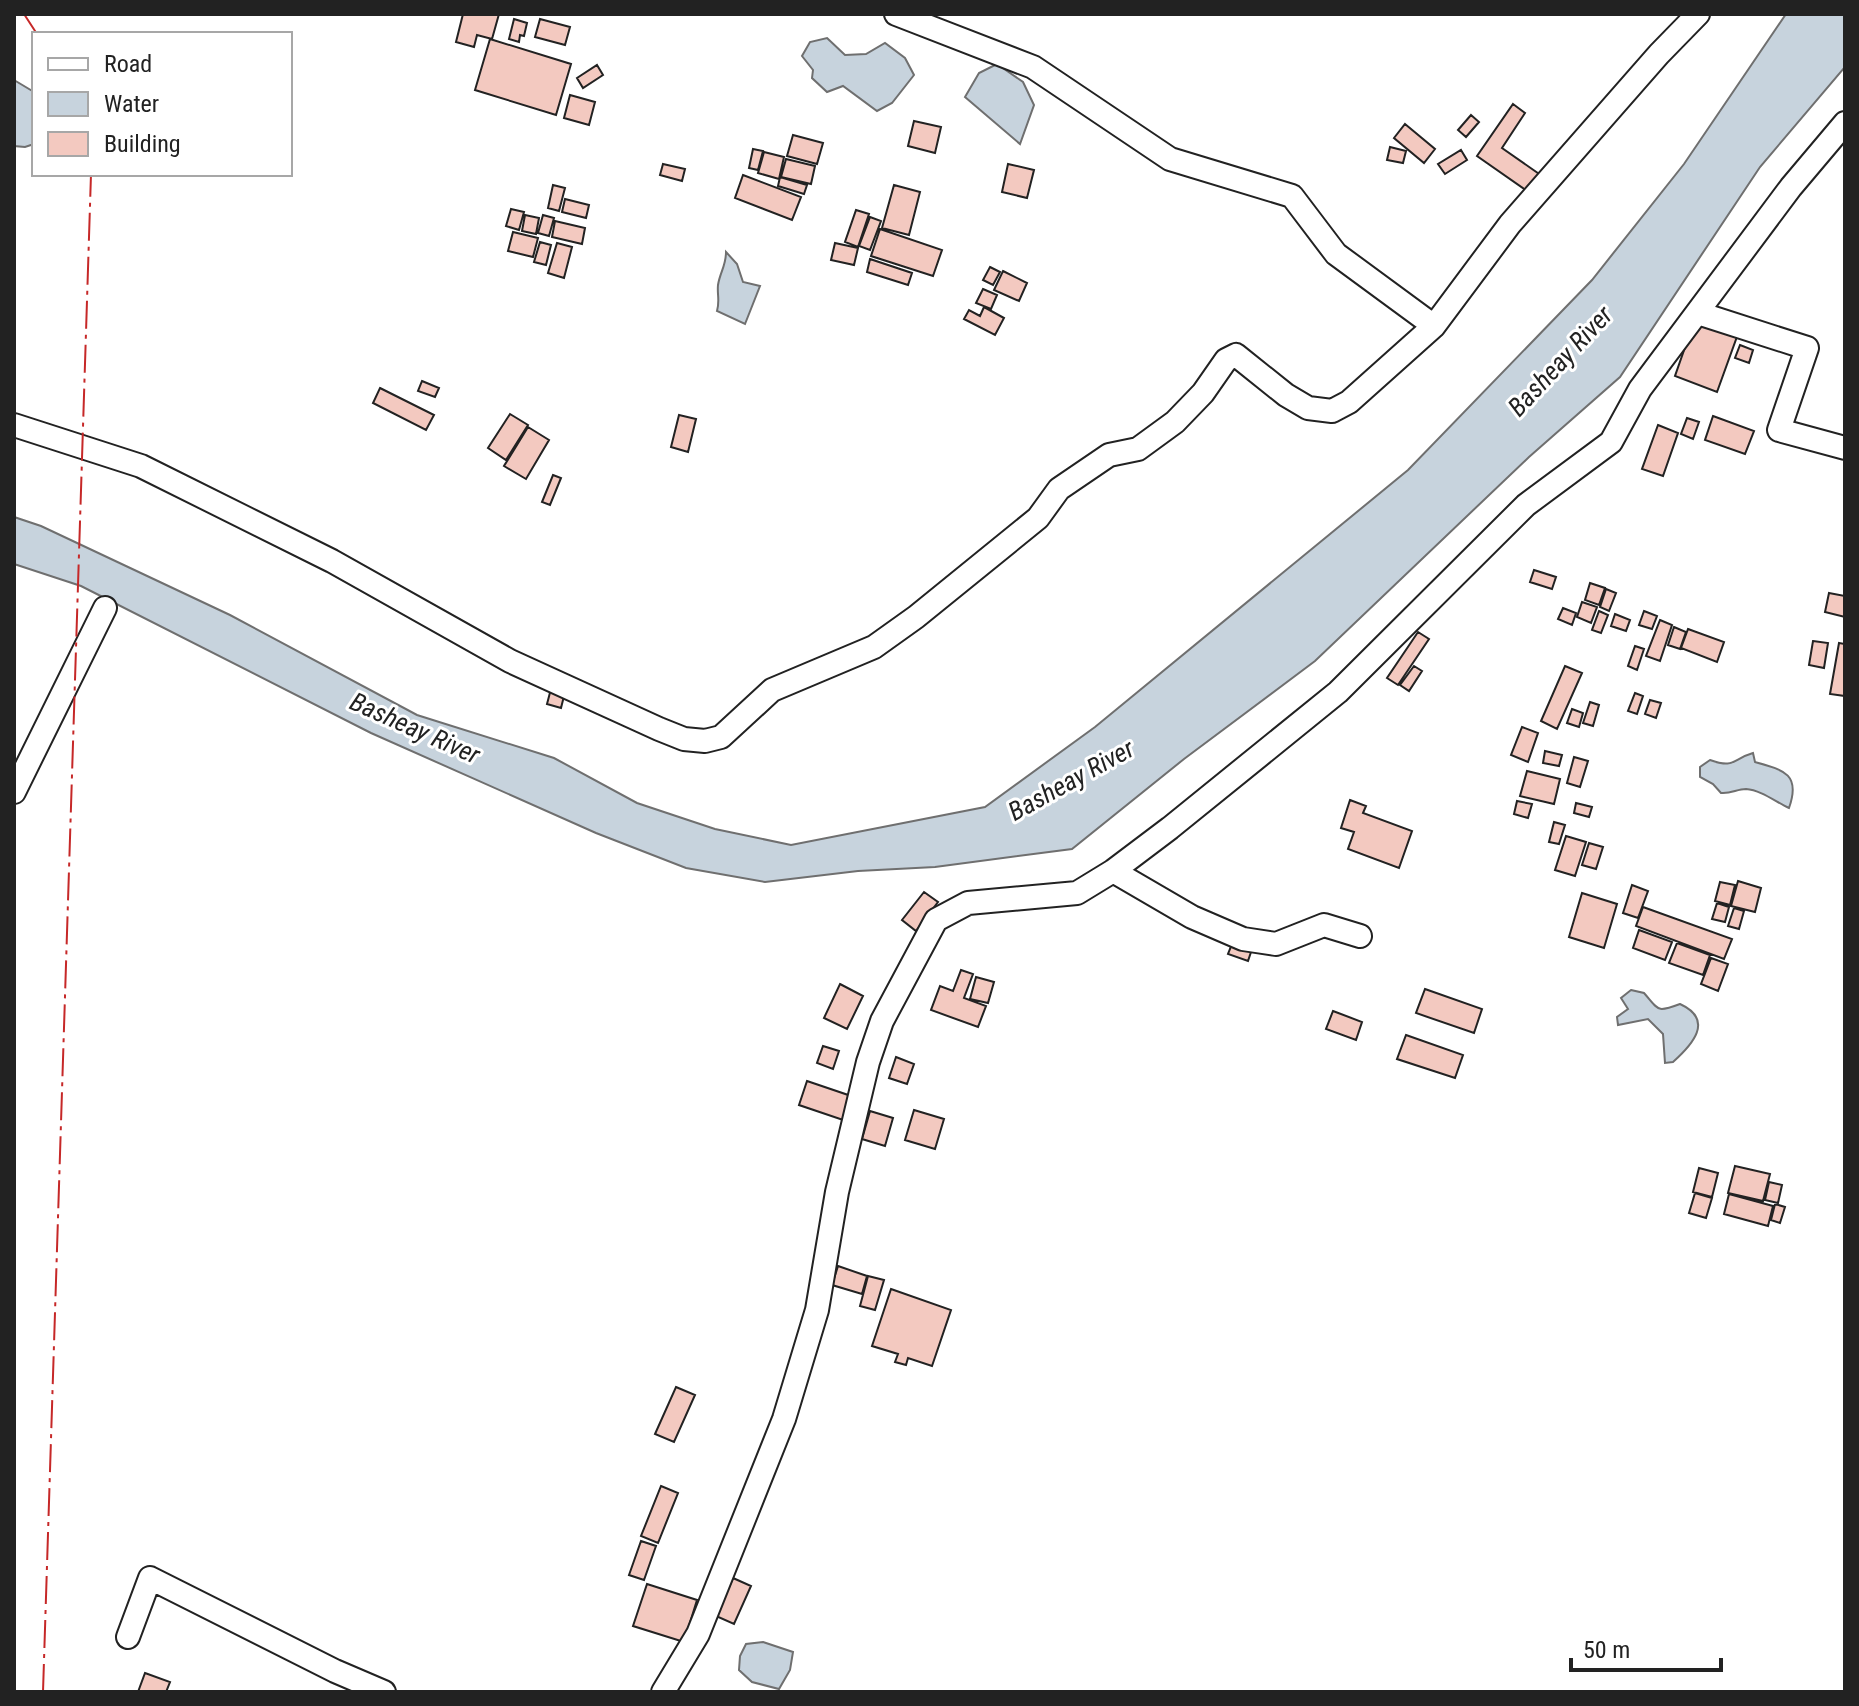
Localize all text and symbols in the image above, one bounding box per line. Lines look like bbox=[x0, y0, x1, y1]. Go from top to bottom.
legend bbox=[32, 32, 292, 176]
text: Road bbox=[104, 50, 152, 78]
text: Water bbox=[104, 90, 159, 118]
text: Building bbox=[104, 130, 181, 158]
water label: Basheay River bbox=[1502, 299, 1619, 422]
water label: Basheay River bbox=[345, 686, 486, 770]
water label: Basheay River bbox=[1003, 733, 1140, 827]
scale bar bbox=[1571, 1622, 1721, 1672]
text: 50 m bbox=[1583, 1636, 1630, 1664]

